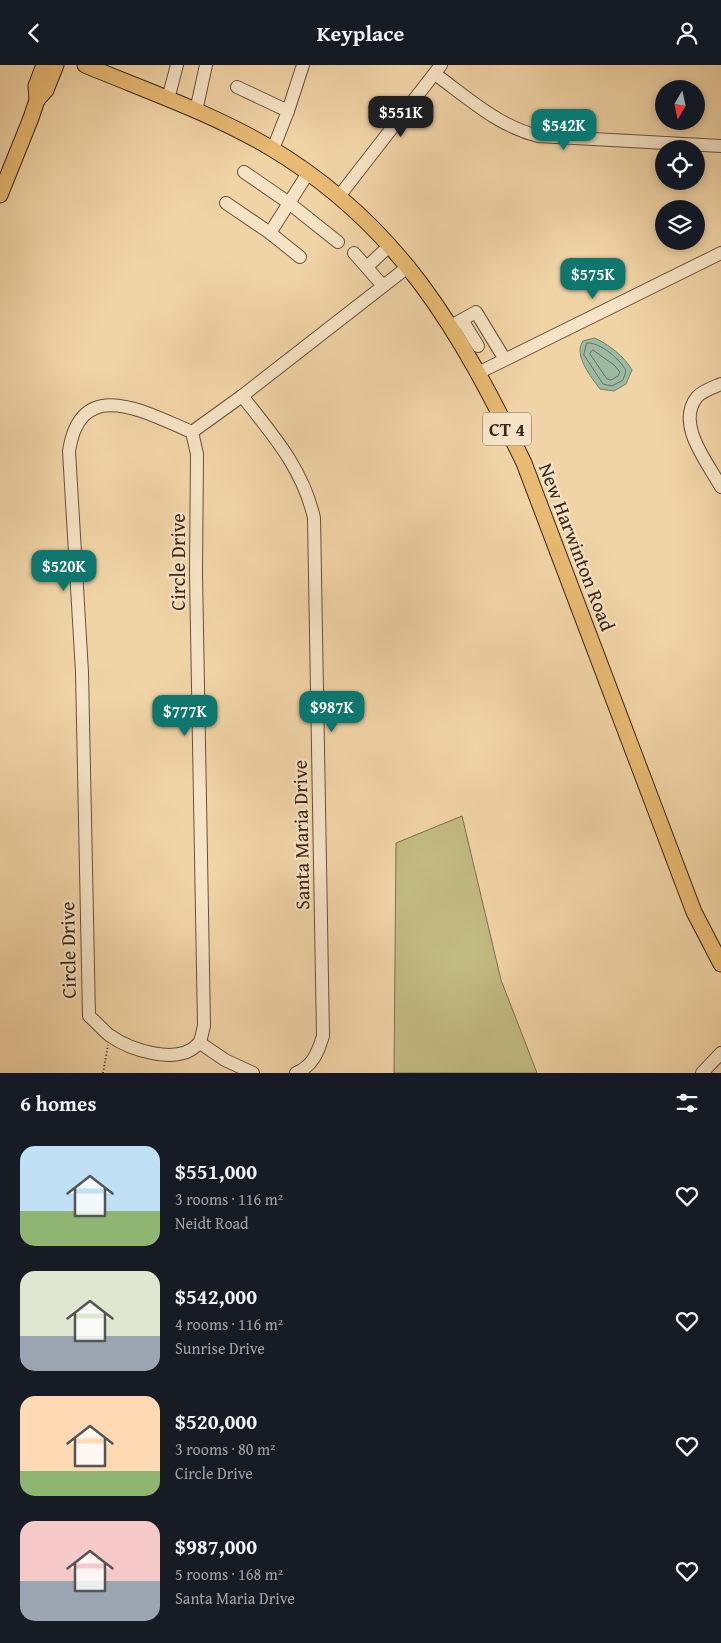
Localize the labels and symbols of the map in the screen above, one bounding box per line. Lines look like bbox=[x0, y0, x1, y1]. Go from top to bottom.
north arrow bbox=[655, 80, 705, 130]
pin: $551K bbox=[366, 95, 436, 138]
pin: $542K bbox=[529, 109, 599, 151]
pin: $575K bbox=[558, 257, 628, 300]
road number: CT 4 bbox=[483, 413, 531, 445]
street label: New Harwinton Road bbox=[532, 459, 623, 635]
street label: Circle Drive bbox=[163, 513, 192, 611]
pin: $520K bbox=[29, 549, 99, 592]
pin: $987K bbox=[297, 691, 367, 733]
pin: $777K bbox=[150, 695, 220, 737]
street label: Santa Maria Drive bbox=[285, 760, 316, 910]
street label: Circle Drive bbox=[52, 901, 83, 999]

